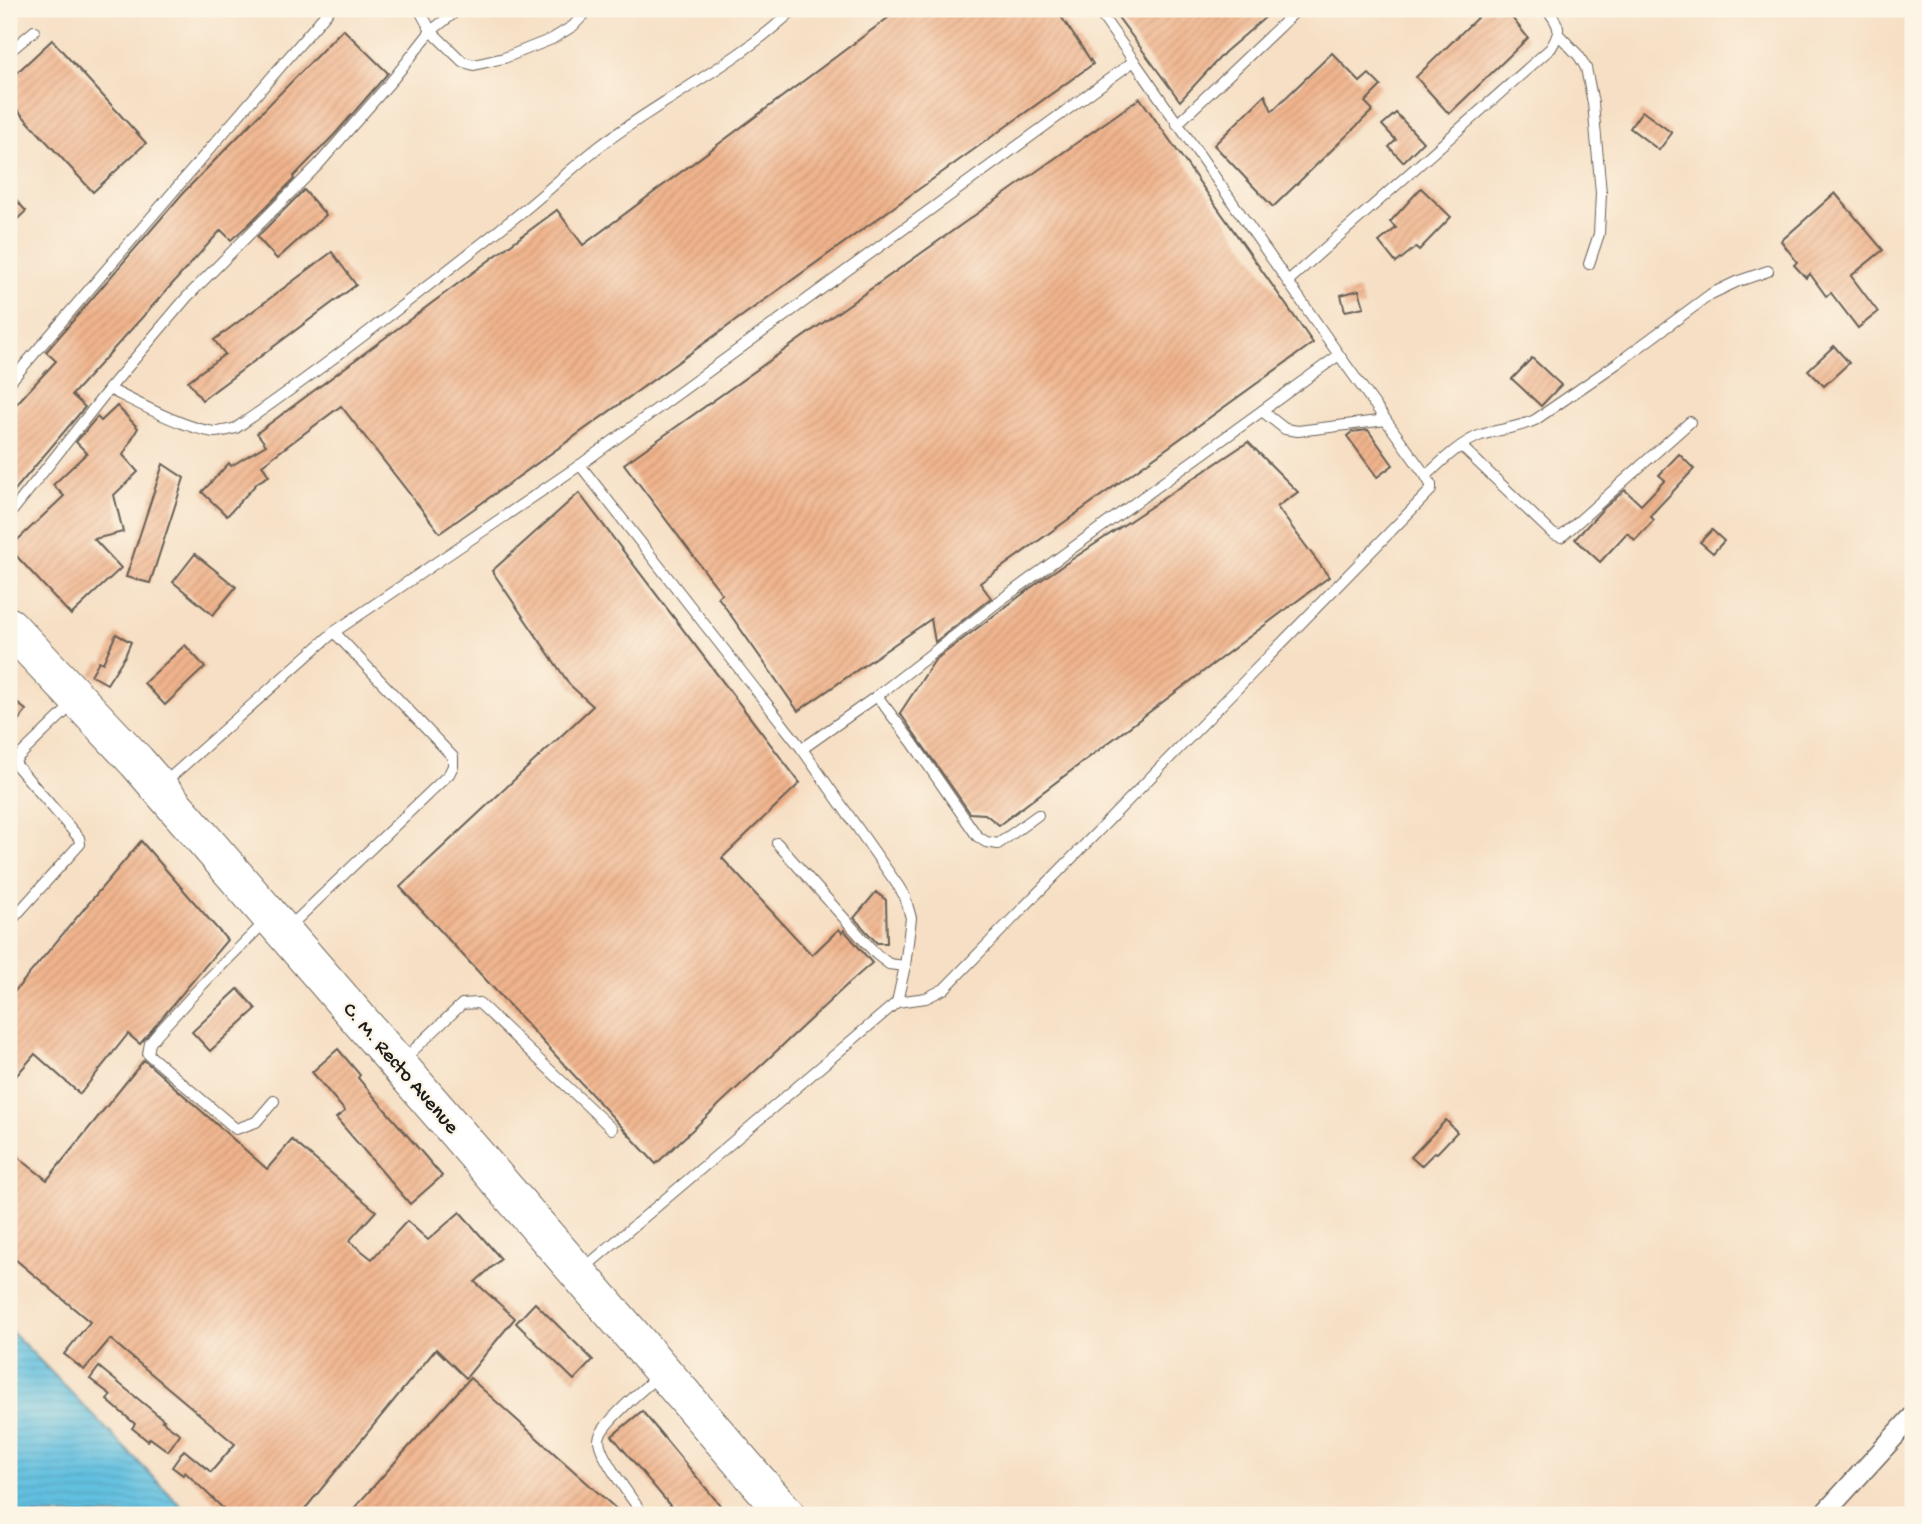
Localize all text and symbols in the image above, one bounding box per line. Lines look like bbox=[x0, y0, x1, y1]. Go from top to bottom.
street label: C. M. Recto Avenue bbox=[336, 999, 464, 1141]

